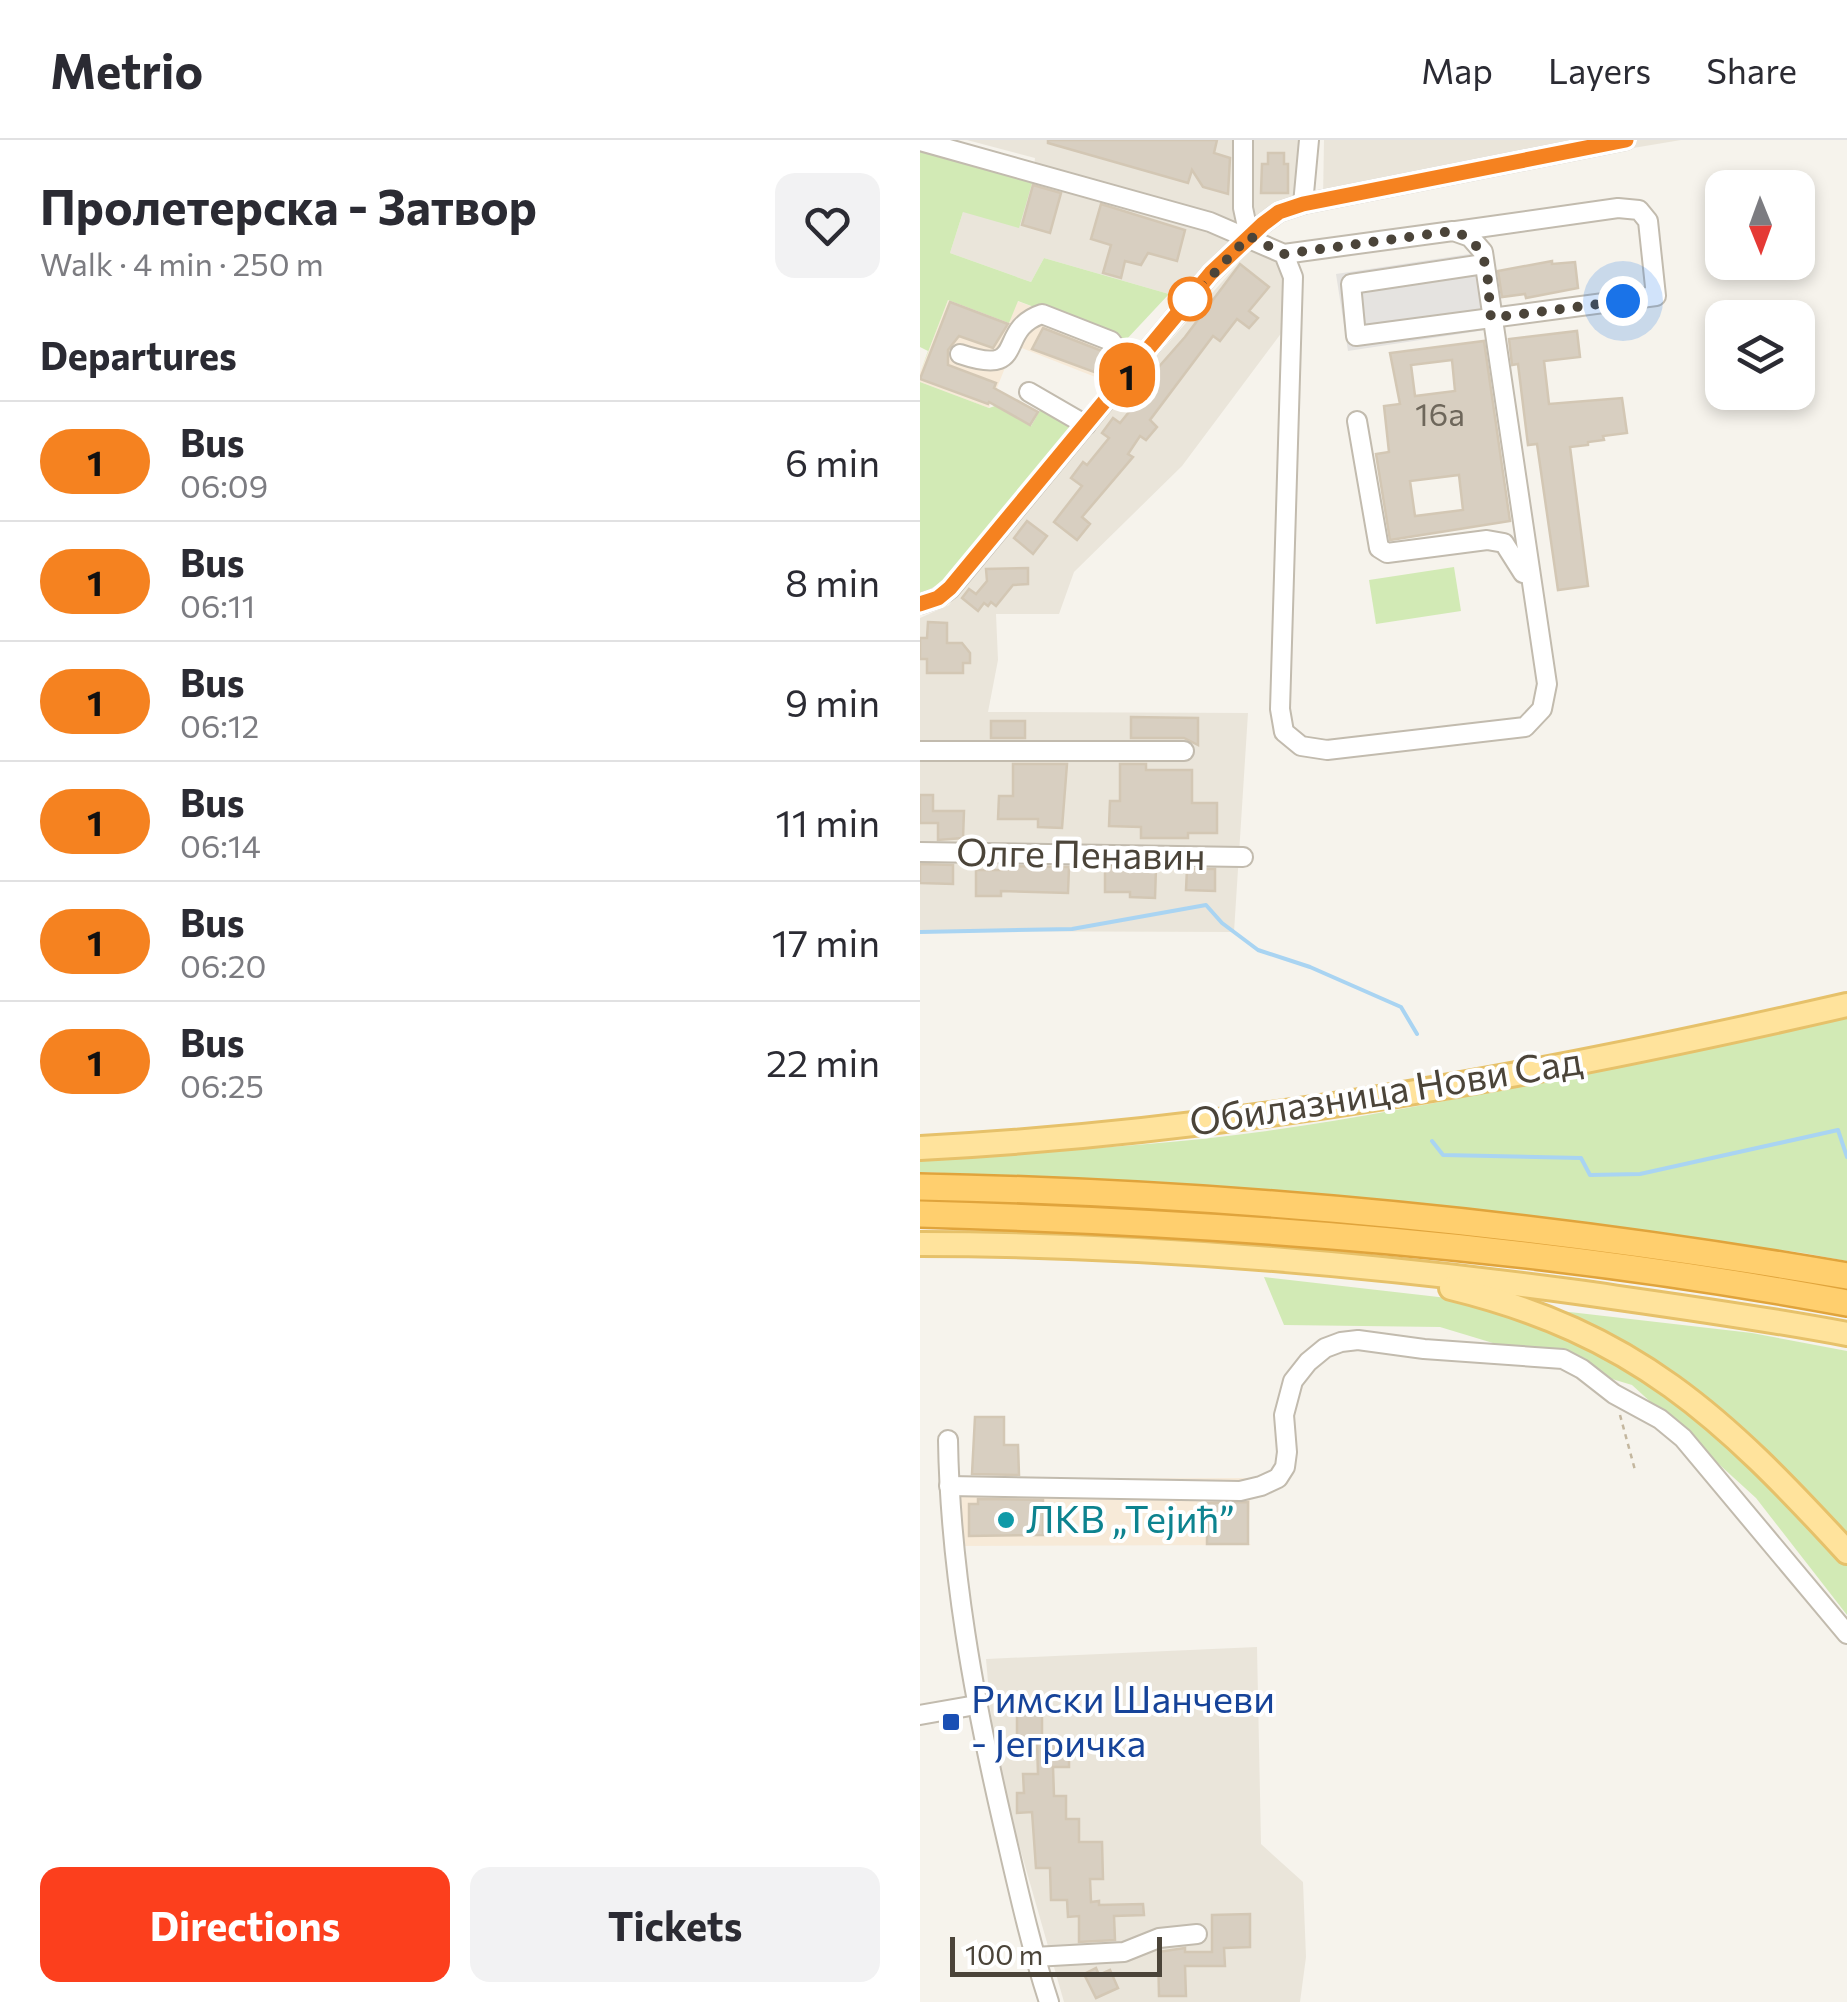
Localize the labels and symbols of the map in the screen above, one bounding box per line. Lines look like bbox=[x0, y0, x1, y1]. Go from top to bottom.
north arrow bbox=[1705, 170, 1815, 280]
your location bbox=[1598, 276, 1648, 326]
unlabelled marker bbox=[1169, 278, 1211, 320]
line badge: 1 bbox=[1094, 342, 1160, 408]
house number: 16a bbox=[1415, 393, 1465, 433]
street label: Олге Пенавин bbox=[956, 827, 1206, 878]
street label: Обилазница Нови Сад bbox=[1186, 1035, 1585, 1144]
place label: ЛКВ „Тејић” bbox=[1026, 1494, 1235, 1541]
marker: ЛКВ „Тејић” bbox=[995, 1509, 1017, 1531]
place label: Римски Шанчеви - Јегричка bbox=[971, 1674, 1275, 1765]
marker: Римски Шанчеви - Јегричка bbox=[940, 1711, 962, 1733]
scale bar bbox=[950, 1932, 1162, 1976]

